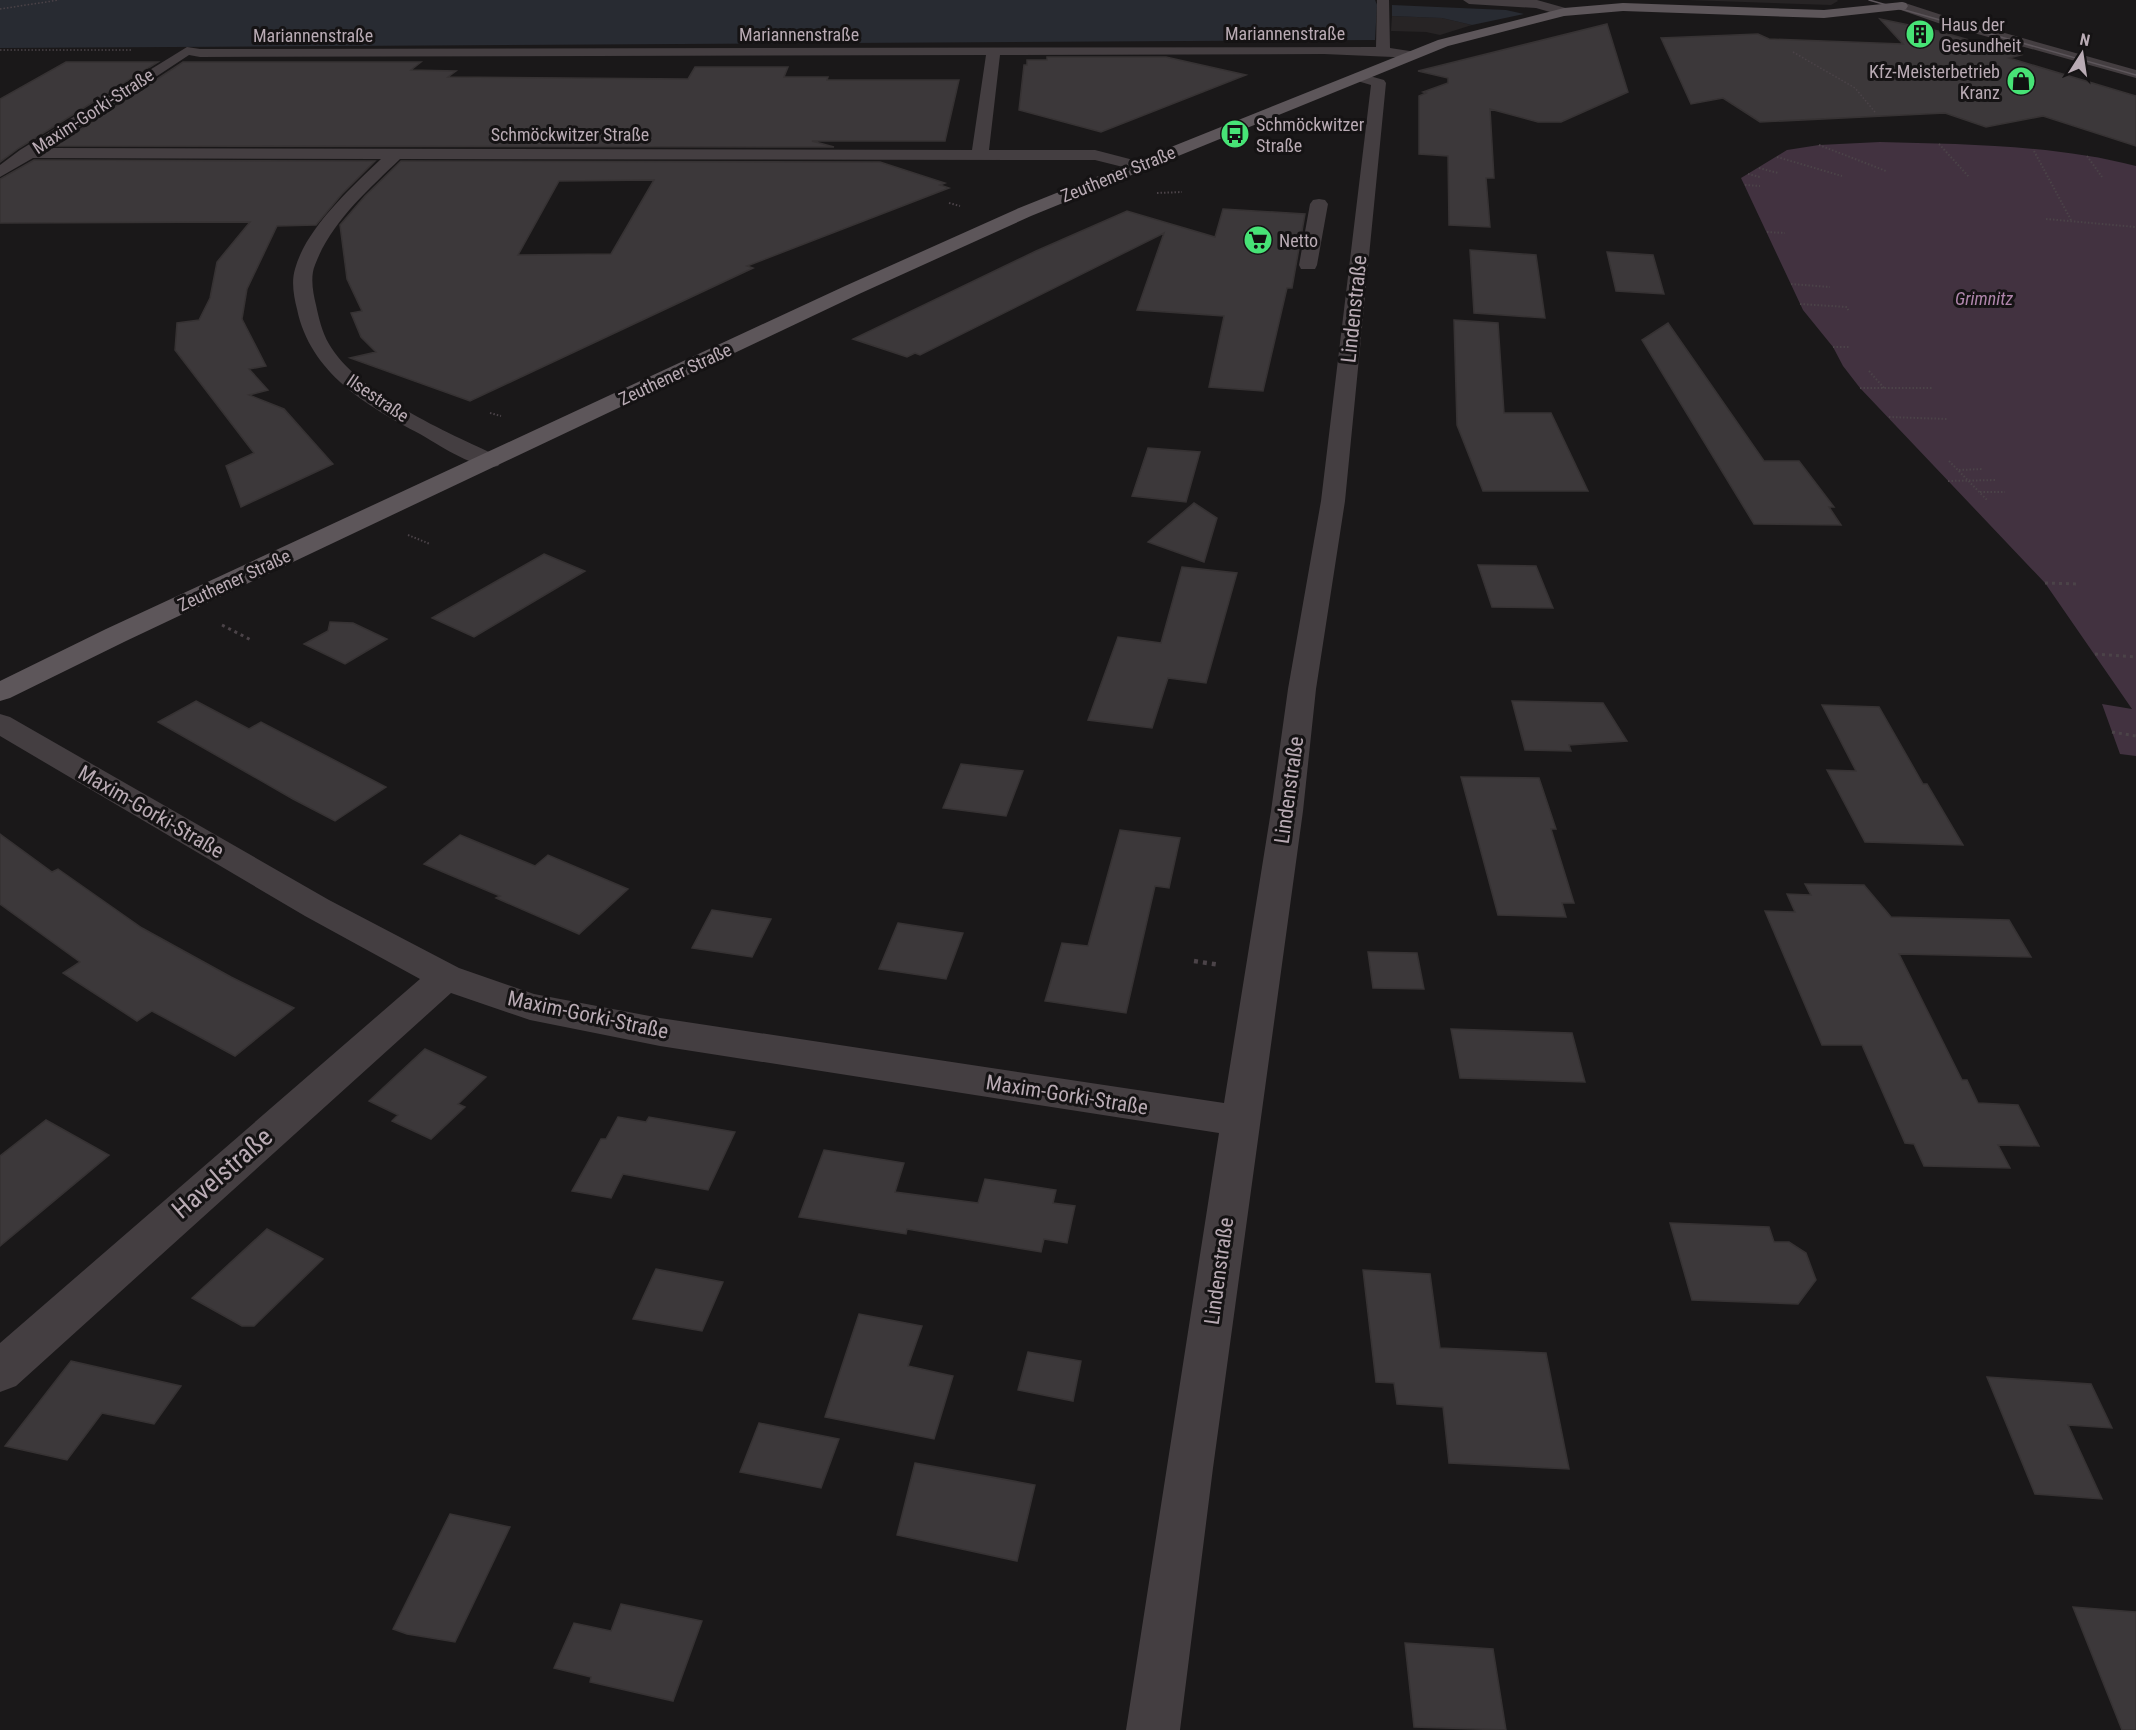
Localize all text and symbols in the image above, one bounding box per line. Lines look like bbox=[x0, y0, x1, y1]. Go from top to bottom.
place label: Haus der Gesundheit bbox=[1941, 14, 2021, 56]
building icon: Haus der Gesundheit bbox=[1904, 18, 1936, 50]
street label: Mariannenstraße bbox=[1225, 23, 1345, 44]
street label: Mariannenstraße bbox=[739, 24, 859, 45]
north arrow bbox=[2052, 24, 2112, 84]
street label: Mariannenstraße bbox=[253, 25, 373, 46]
text: N bbox=[2078, 30, 2092, 50]
place label: Kfz-Meisterbetrieb Kranz bbox=[1869, 61, 2000, 103]
street label: Maxim-Gorki-Straße bbox=[28, 64, 158, 158]
shop icon: Kfz-Meisterbetrieb Kranz bbox=[2005, 65, 2037, 97]
place label: Schmöckwitzer Straße bbox=[1256, 114, 1365, 156]
bus stop icon: Schmöckwitzer Straße bbox=[1219, 118, 1251, 150]
street label: Schmöckwitzer Straße bbox=[491, 124, 649, 145]
street label: Zeuthener Straße bbox=[1058, 141, 1178, 207]
supermarket icon: Netto bbox=[1242, 224, 1274, 256]
place label: Netto bbox=[1279, 230, 1318, 251]
street label: Lindenstraße bbox=[1336, 254, 1372, 364]
water label: Grimnitz bbox=[1955, 288, 2013, 309]
street label: Zeuthener Straße bbox=[615, 339, 735, 409]
street label: Ilsestraße bbox=[343, 370, 413, 426]
street label: Zeuthener Straße bbox=[174, 545, 294, 615]
street label: Lindenstraße bbox=[1270, 735, 1308, 845]
street label: Maxim-Gorki-Straße bbox=[74, 761, 228, 863]
street label: Maxim-Gorki-Straße bbox=[505, 986, 671, 1044]
street label: Maxim-Gorki-Straße bbox=[984, 1070, 1150, 1120]
street label: Havelstraße bbox=[166, 1121, 278, 1225]
street label: Lindenstraße bbox=[1200, 1216, 1238, 1326]

